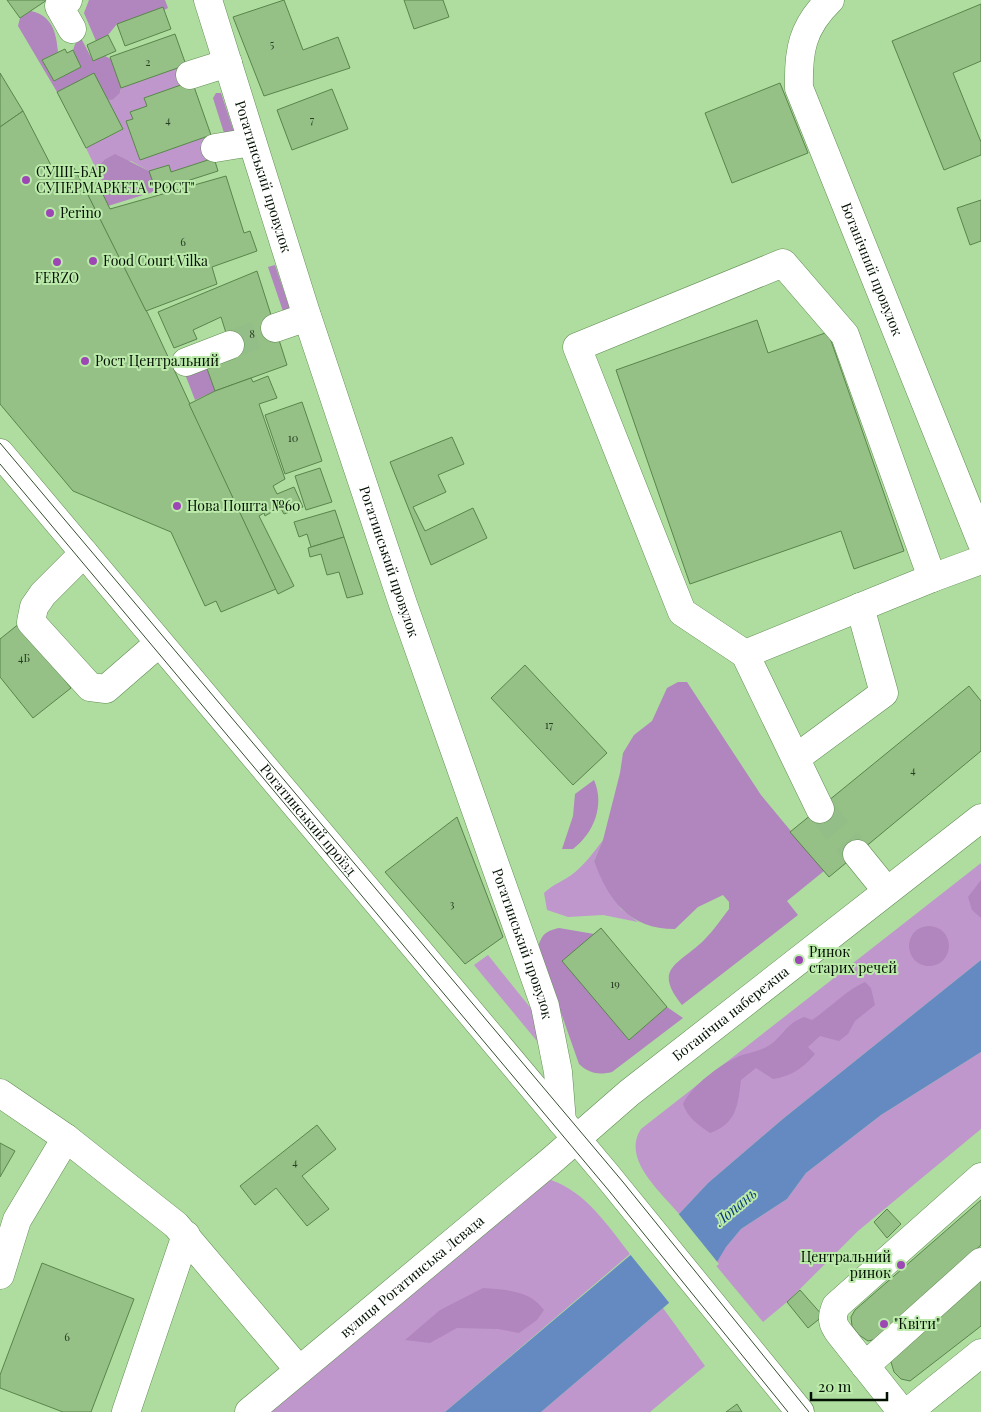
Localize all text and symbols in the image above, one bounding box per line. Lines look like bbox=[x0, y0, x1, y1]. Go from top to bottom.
house number: 5 bbox=[270, 36, 275, 51]
house number: 2 bbox=[145, 54, 151, 69]
street label: Рогатинський провулок bbox=[231, 98, 296, 255]
house number: 4 bbox=[165, 112, 171, 127]
house number: 7 bbox=[310, 112, 315, 127]
place label: СУШІ-БАР СУПЕРМАРКЕТА "РОСТ" bbox=[36, 162, 195, 197]
marker: СУШІ-БАР СУПЕРМАРКЕТА "РОСТ" bbox=[20, 174, 32, 186]
street label: Ботанічний провулок bbox=[837, 200, 907, 338]
place label: Perino bbox=[60, 203, 102, 222]
marker: Perino bbox=[44, 207, 56, 219]
house number: 6 bbox=[180, 234, 186, 249]
place label: Food Court Vilka bbox=[103, 251, 208, 270]
marker: Food Court Vilka bbox=[87, 255, 99, 267]
marker: FERZO bbox=[51, 256, 63, 268]
place label: FERZO bbox=[35, 268, 79, 287]
house number: 8 bbox=[249, 326, 255, 341]
place label: Рост Центральний bbox=[95, 351, 219, 370]
marker: Рост Центральний bbox=[79, 355, 91, 367]
house number: 10 bbox=[288, 430, 299, 445]
street label: Рогатинський провулок bbox=[355, 483, 424, 640]
place label: Нова Пошта №60 bbox=[187, 496, 300, 515]
marker: Нова Пошта №60 bbox=[171, 500, 183, 512]
house number: 4Б bbox=[18, 650, 30, 665]
house number: 17 bbox=[545, 717, 554, 732]
street label: Рогатинський проїзд bbox=[256, 760, 361, 880]
house number: 4 bbox=[910, 762, 916, 777]
street label: Рогатинський провулок bbox=[488, 866, 557, 1021]
house number: 3 bbox=[450, 896, 455, 911]
place label: Ринок старих речей bbox=[809, 942, 897, 977]
marker: Ринок старих речей bbox=[793, 954, 805, 966]
street label: Ботанічна набережна bbox=[668, 962, 793, 1065]
house number: 19 bbox=[610, 976, 620, 991]
house number: 4 bbox=[292, 1154, 298, 1169]
water label: Лопань bbox=[709, 1183, 761, 1230]
street label: вулиця Рогатинська Левада bbox=[336, 1211, 488, 1342]
place label: Центральний ринок bbox=[801, 1247, 891, 1282]
marker: Центральний ринок bbox=[895, 1259, 907, 1271]
place label: "Квіти" bbox=[894, 1314, 940, 1333]
marker: "Квіти" bbox=[878, 1318, 890, 1330]
house number: 6 bbox=[64, 1329, 70, 1344]
scale bar bbox=[811, 1370, 887, 1402]
text: 20 m bbox=[818, 1376, 852, 1396]

